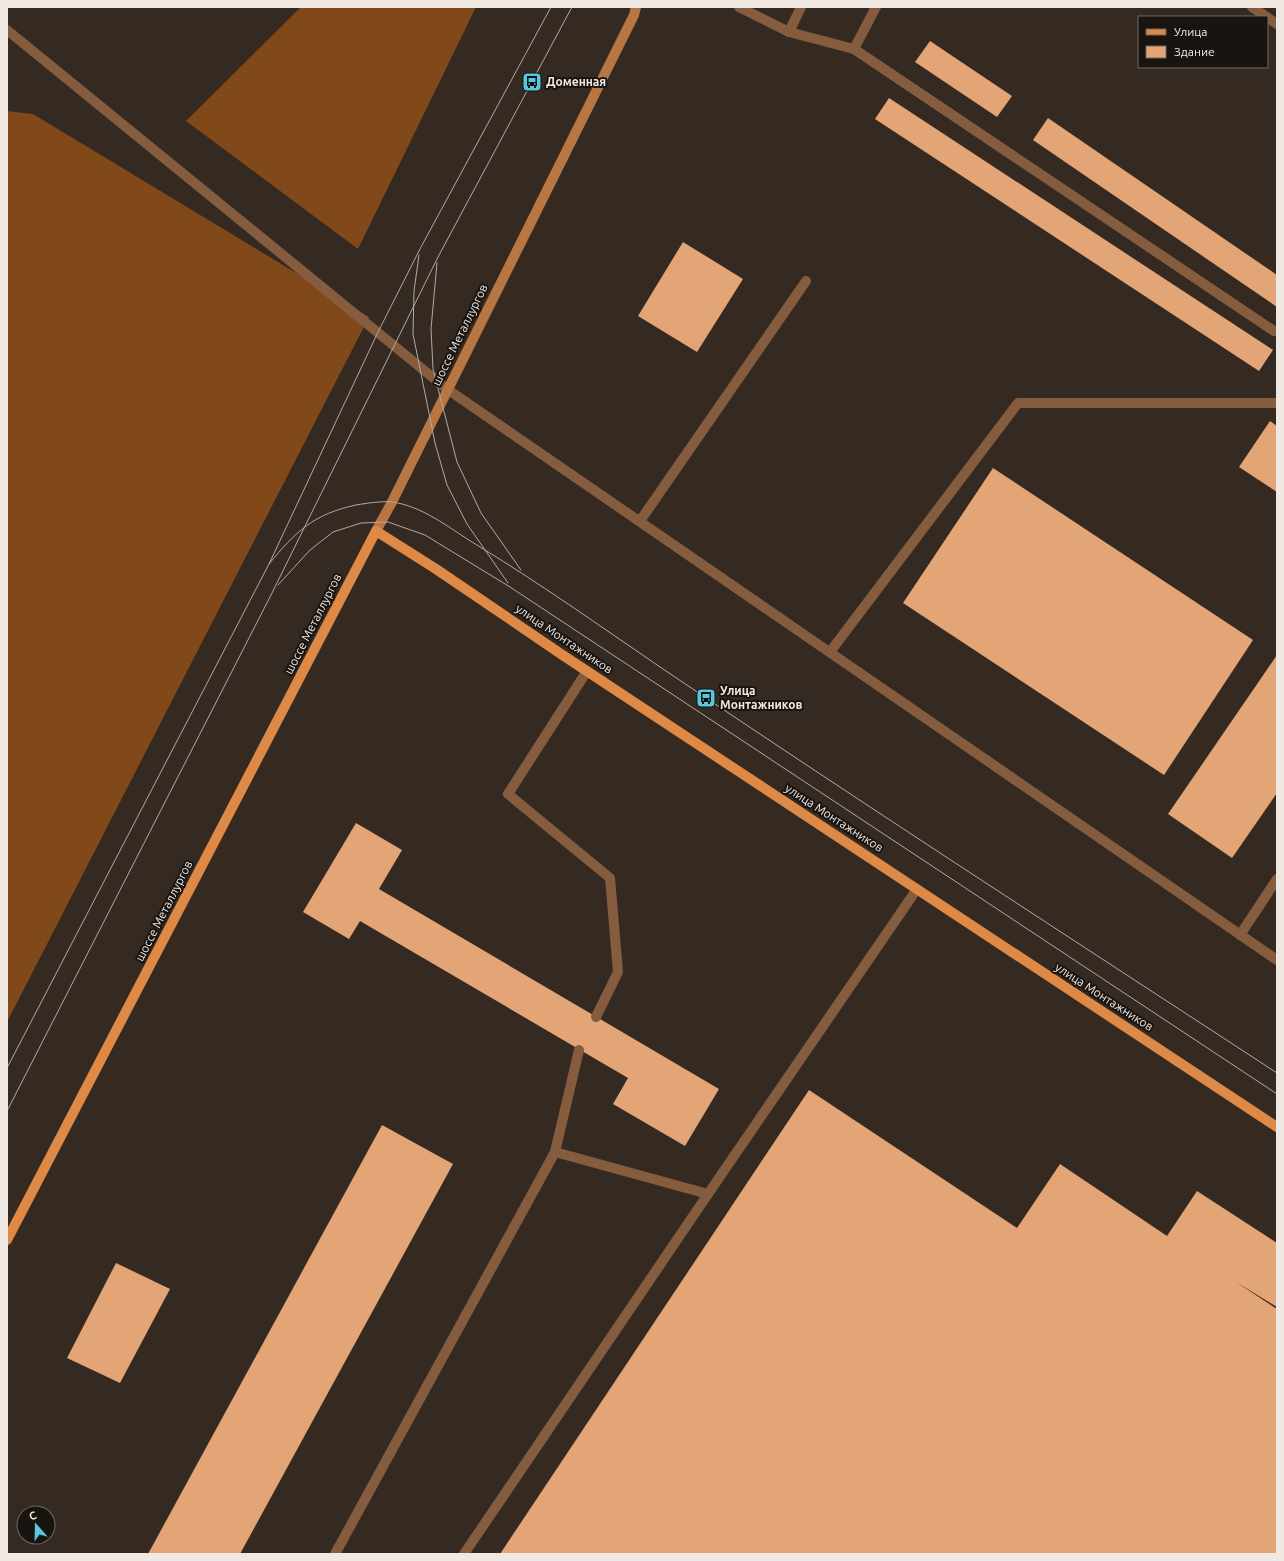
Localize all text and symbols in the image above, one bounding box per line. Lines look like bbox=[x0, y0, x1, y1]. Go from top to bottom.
legend bbox=[1138, 16, 1268, 68]
text: Улица bbox=[1174, 25, 1207, 38]
text: Здание bbox=[1174, 45, 1215, 58]
bus stop icon: Доменная bbox=[521, 71, 543, 93]
place label: Доменная bbox=[546, 75, 606, 88]
street label: шоссе Металлургов bbox=[429, 282, 490, 388]
street label: шоссе Металлургов bbox=[282, 571, 344, 676]
street label: улица Монтажников bbox=[513, 601, 615, 676]
place label: Улица Монтажников bbox=[720, 684, 803, 711]
bus stop icon: Улица Монтажников bbox=[695, 687, 717, 709]
street label: улица Монтажников bbox=[783, 781, 886, 854]
street label: шоссе Металлургов bbox=[133, 858, 195, 963]
street label: улица Монтажников bbox=[1053, 960, 1156, 1033]
north arrow bbox=[16, 1505, 56, 1545]
text: С bbox=[27, 1509, 38, 1522]

